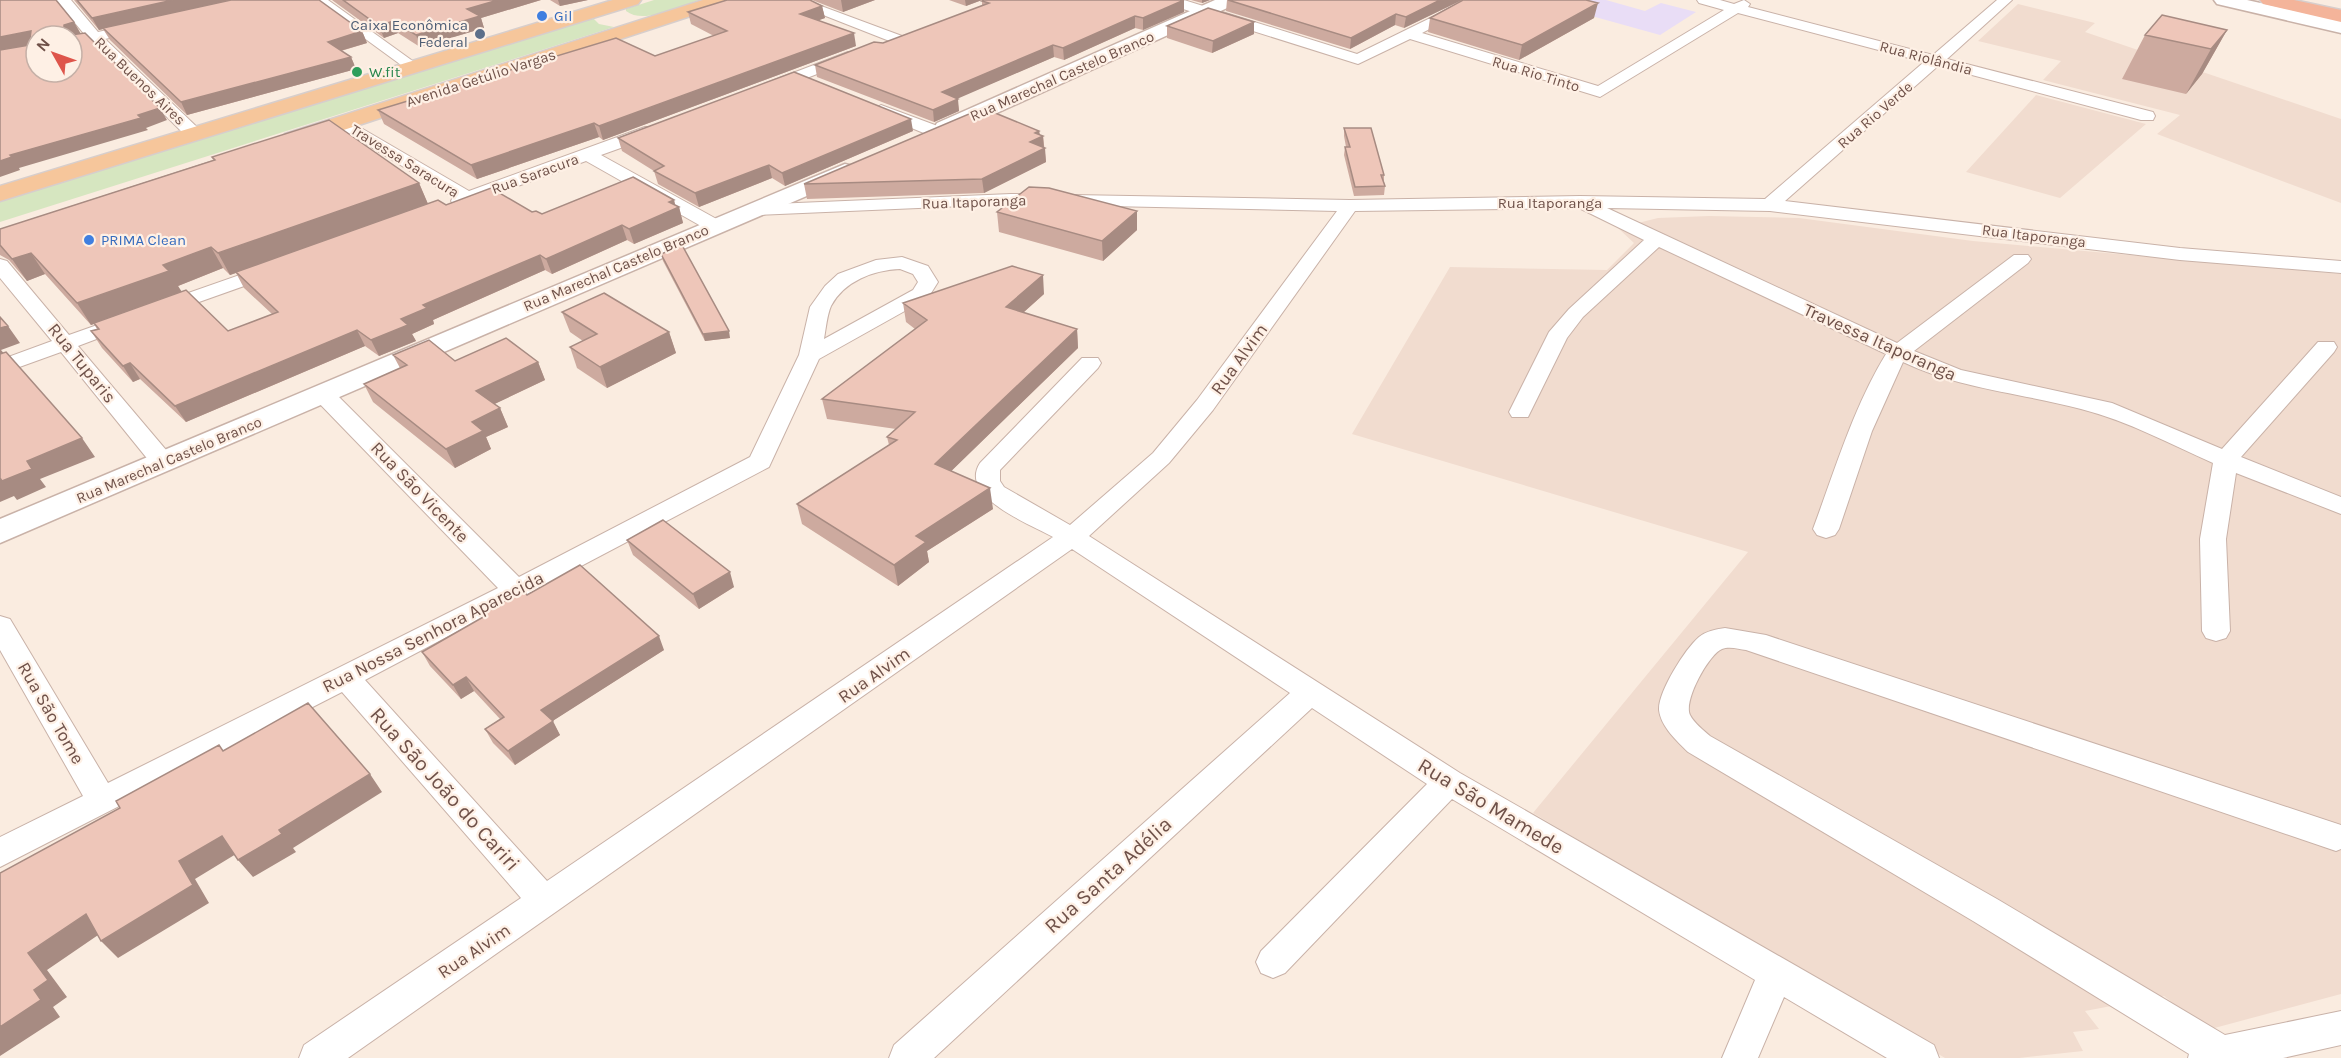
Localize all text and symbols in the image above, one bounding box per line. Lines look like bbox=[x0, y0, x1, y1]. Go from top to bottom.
place label: Gil bbox=[554, 7, 572, 25]
marker: Gil bbox=[535, 9, 549, 23]
place label: Caixa Econômica Federal bbox=[350, 16, 468, 51]
north arrow bbox=[24, 24, 84, 84]
marker: Caixa Econômica Federal bbox=[473, 27, 487, 41]
street label: Rua Marechal Castelo Branco bbox=[967, 27, 1157, 125]
street label: Rua Buenos Aires bbox=[91, 33, 189, 129]
text: N bbox=[32, 34, 54, 55]
street label: Rua Riolândia bbox=[1878, 37, 1974, 79]
street label: Avenida Getúlio Vargas bbox=[404, 45, 558, 111]
street label: Rua Rio Tinto bbox=[1490, 52, 1582, 96]
place label: W.fit bbox=[369, 63, 401, 81]
marker: W.fit bbox=[350, 65, 364, 79]
street label: Rua Rio Verde bbox=[1834, 78, 1916, 152]
street label: Travessa Saracura bbox=[347, 120, 463, 202]
street label: Rua Saracura bbox=[489, 150, 581, 198]
street label: Rua Itaporanga bbox=[921, 191, 1027, 213]
street label: Rua Itaporanga bbox=[1498, 194, 1602, 212]
street label: Rua Marechal Castelo Branco bbox=[521, 221, 711, 315]
street label: Rua Itaporanga bbox=[1981, 221, 2087, 251]
place label: PRIMA Clean bbox=[101, 231, 186, 249]
marker: PRIMA Clean bbox=[82, 233, 96, 247]
street label: Travessa Itaporanga bbox=[1800, 298, 1960, 386]
street label: Rua Tuparis bbox=[43, 319, 121, 407]
street label: Rua Alvim bbox=[1206, 319, 1272, 399]
street label: Rua Marechal Castelo Branco bbox=[74, 413, 264, 507]
street label: Rua São Vicente bbox=[366, 437, 474, 547]
street label: Rua Nossa Senhora Aparecida bbox=[319, 566, 547, 698]
street label: Rua Alvim bbox=[834, 642, 914, 708]
street label: Rua São Tome bbox=[13, 658, 89, 768]
street label: Rua São João do Cariri bbox=[365, 702, 525, 876]
street label: Rua São Mamede bbox=[1414, 753, 1568, 859]
street label: Rua Santa Adélia bbox=[1040, 812, 1176, 938]
street label: Rua Alvim bbox=[434, 919, 514, 983]

